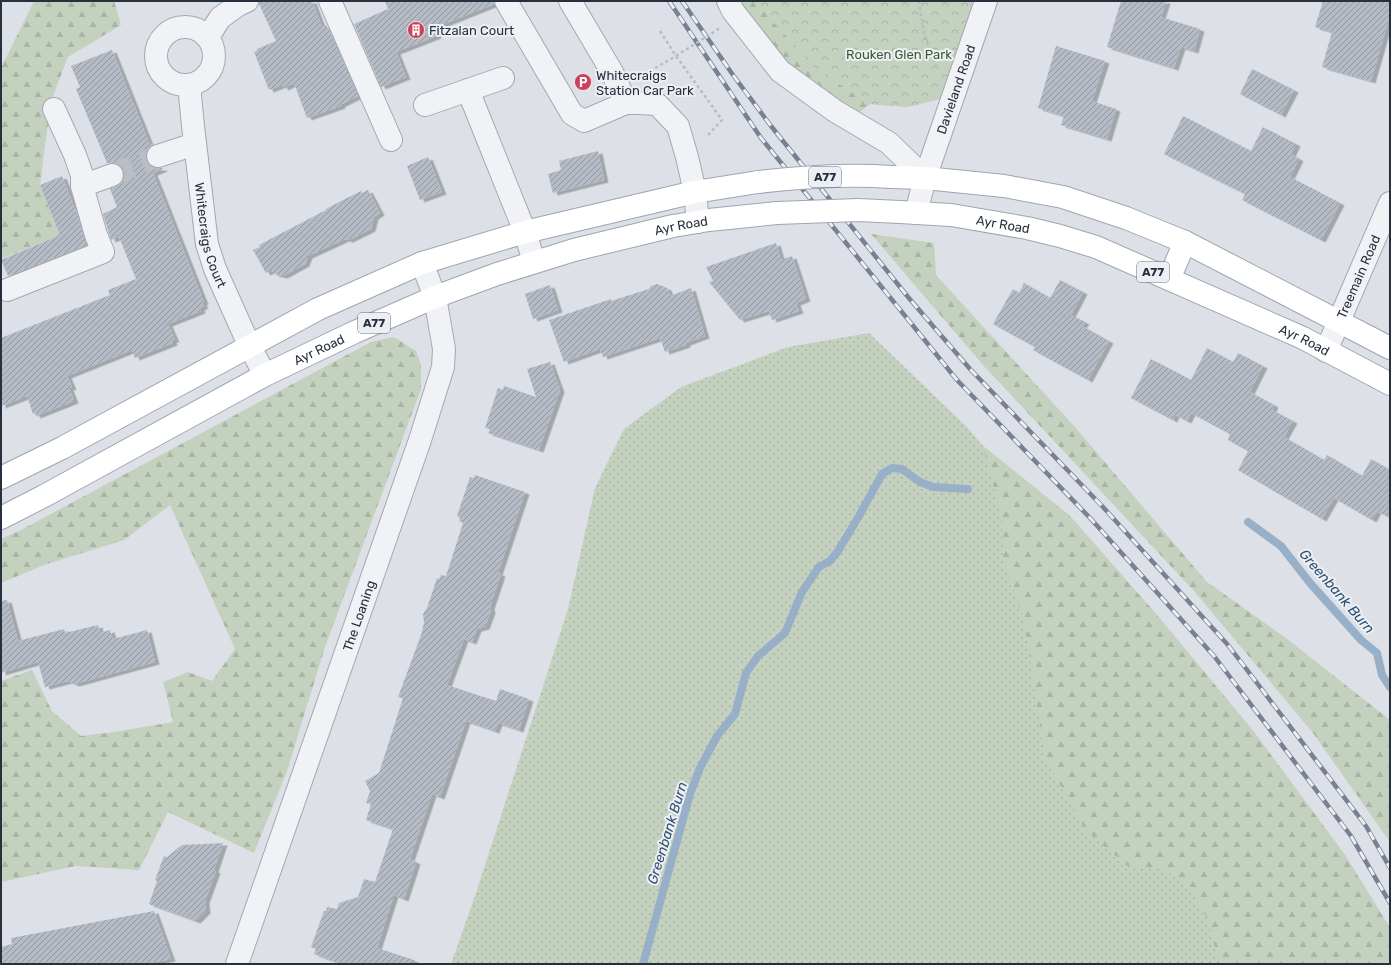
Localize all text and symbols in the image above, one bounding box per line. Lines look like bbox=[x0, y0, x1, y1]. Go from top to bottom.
building icon: Fitzalan Court bbox=[406, 20, 426, 40]
place label: Fitzalan Court bbox=[429, 23, 514, 38]
street label: Davieland Road bbox=[934, 43, 978, 136]
park label: Rouken Glen Park bbox=[846, 47, 952, 62]
place label: Whitecraigs Station Car Park bbox=[596, 68, 694, 98]
parking icon: Whitecraigs Station Car Park bbox=[573, 72, 593, 92]
road number: A77 bbox=[809, 167, 841, 187]
street label: Whitecraigs Court bbox=[192, 182, 229, 290]
street label: Ayr Road bbox=[975, 212, 1031, 236]
street label: Ayr Road bbox=[653, 213, 709, 238]
street label: Treemain Road bbox=[1334, 233, 1383, 321]
road number: A77 bbox=[1137, 262, 1169, 282]
road number: A77 bbox=[358, 313, 390, 333]
street label: Ayr Road bbox=[1277, 322, 1332, 359]
street label: Ayr Road bbox=[291, 331, 347, 368]
water label: Greenbank Burn bbox=[1295, 546, 1378, 637]
street label: The Loaning bbox=[340, 578, 379, 653]
water label: Greenbank Burn bbox=[644, 780, 691, 886]

